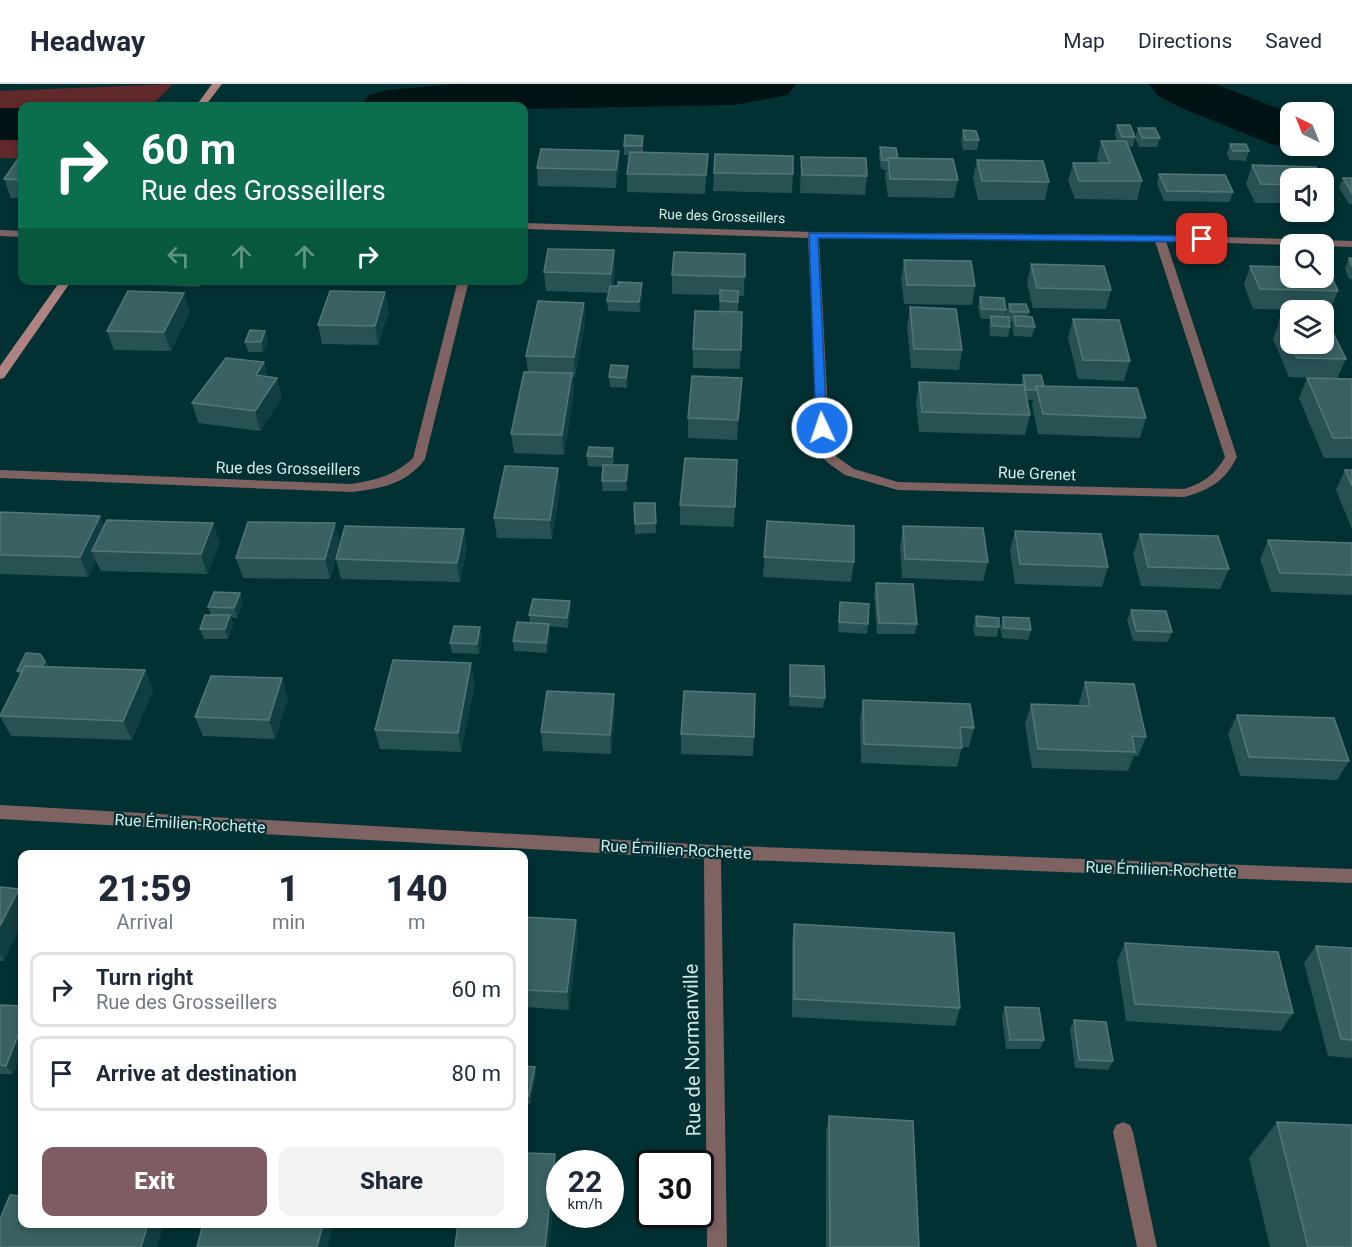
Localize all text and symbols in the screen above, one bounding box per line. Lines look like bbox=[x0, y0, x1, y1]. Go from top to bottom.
text: Headway bbox=[30, 25, 145, 58]
text: Map bbox=[1063, 29, 1105, 53]
text: Directions bbox=[1138, 29, 1232, 53]
text: Saved bbox=[1265, 29, 1322, 53]
north arrow bbox=[1280, 102, 1334, 156]
map controls bbox=[1280, 102, 1334, 354]
text: 60 m bbox=[141, 125, 236, 174]
icon: right bbox=[42, 126, 120, 204]
button: sound bbox=[1280, 168, 1334, 222]
text: Rue des Grosseillers bbox=[141, 175, 386, 207]
street label: Rue des Grosseillers bbox=[658, 206, 786, 226]
pin bbox=[1176, 213, 1227, 264]
icon: arrive bbox=[1185, 222, 1218, 255]
button: search bbox=[1280, 234, 1334, 288]
icon: left bbox=[162, 240, 195, 273]
icon: ahead bbox=[225, 240, 258, 273]
icon: ahead bbox=[288, 240, 321, 273]
icon: right bbox=[351, 240, 384, 273]
button: layers bbox=[1280, 300, 1334, 354]
position arrow bbox=[790, 396, 854, 460]
street label: Rue des Grosseillers bbox=[215, 458, 361, 479]
street label: Rue Grenet bbox=[998, 463, 1076, 484]
street label: Rue Émilien-Rochette bbox=[114, 810, 266, 837]
street label: Rue Émilien-Rochette bbox=[600, 836, 752, 863]
street label: Rue Émilien-Rochette bbox=[1085, 857, 1237, 882]
text: 21:59 bbox=[98, 868, 192, 910]
text: 1 bbox=[278, 868, 299, 910]
text: 140 bbox=[386, 868, 448, 910]
text: Arrival bbox=[117, 910, 173, 934]
text: min bbox=[272, 910, 305, 934]
text: m bbox=[408, 910, 425, 934]
street label: Rue de Normanville bbox=[678, 964, 706, 1136]
text: Turn right bbox=[96, 965, 193, 990]
icon: right bbox=[45, 973, 78, 1006]
text: 60 m bbox=[452, 977, 501, 1002]
text: Rue des Grosseillers bbox=[96, 990, 277, 1014]
icon: arrive bbox=[45, 1057, 78, 1090]
text: Arrive at destination bbox=[96, 1061, 297, 1086]
text: 80 m bbox=[452, 1061, 501, 1086]
button: Exit bbox=[42, 1147, 267, 1216]
button: Share bbox=[279, 1147, 504, 1216]
speed limit sign: 30 bbox=[636, 1150, 714, 1228]
text: 22 bbox=[568, 1164, 602, 1199]
text: km/h bbox=[567, 1195, 603, 1213]

